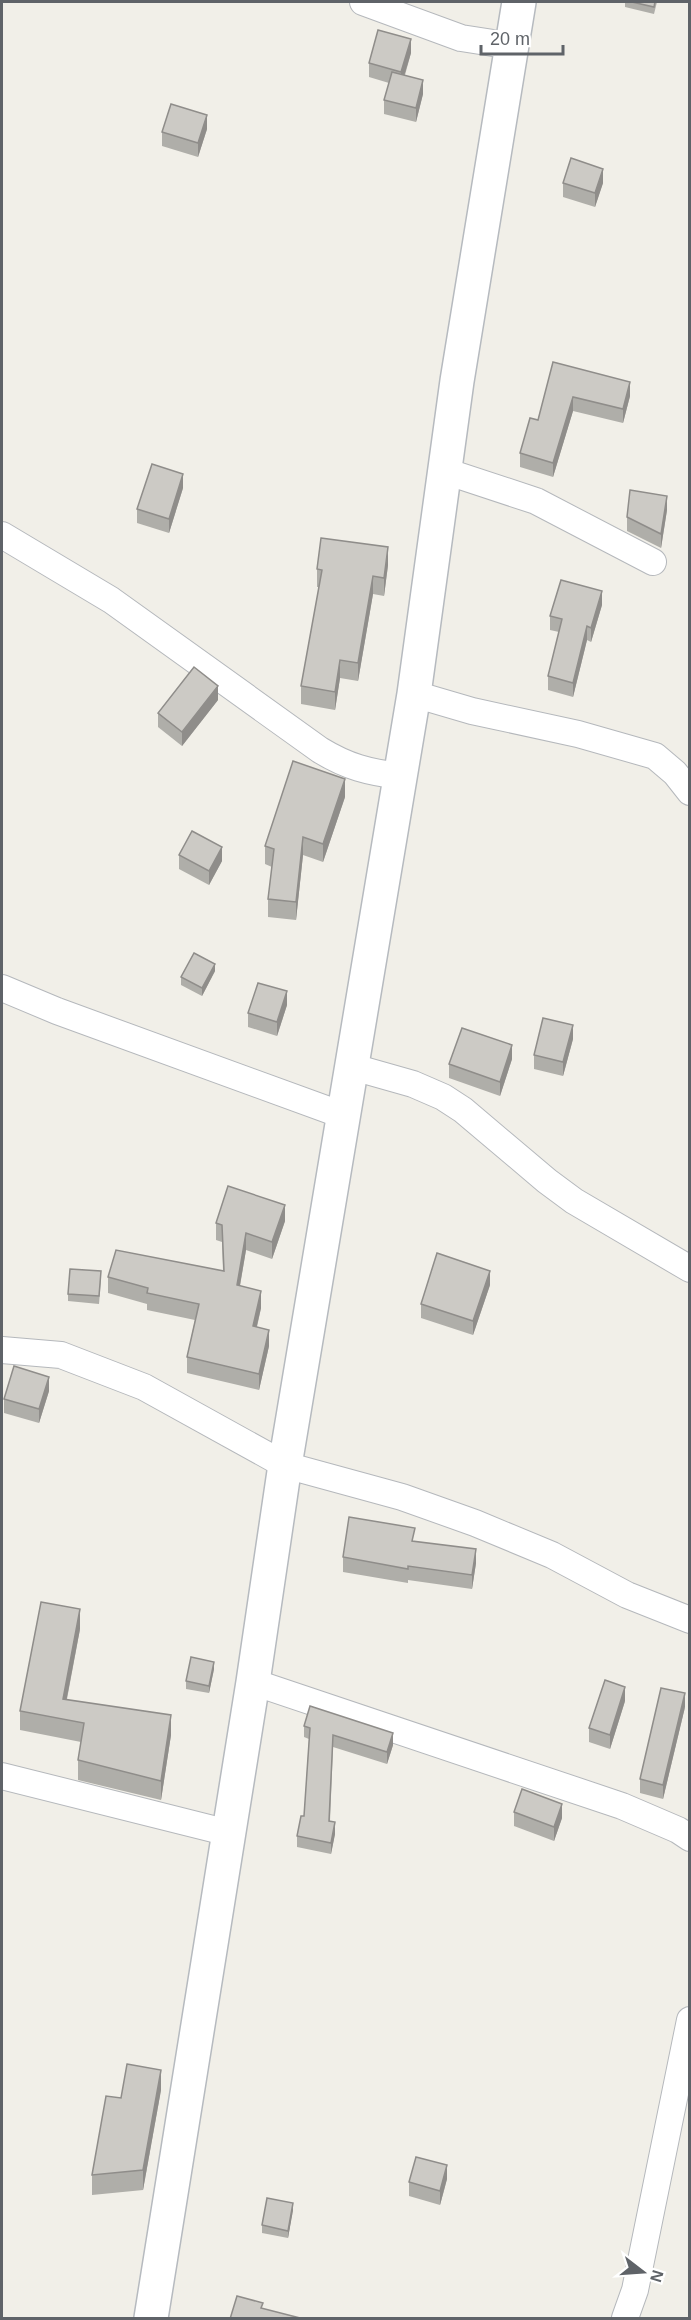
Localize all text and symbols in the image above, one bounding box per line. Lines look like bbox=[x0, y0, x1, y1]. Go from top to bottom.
scale bar bbox=[481, 18, 564, 56]
text: 20 m bbox=[490, 29, 530, 49]
north arrow bbox=[613, 2242, 673, 2302]
text: N bbox=[647, 2268, 667, 2284]

